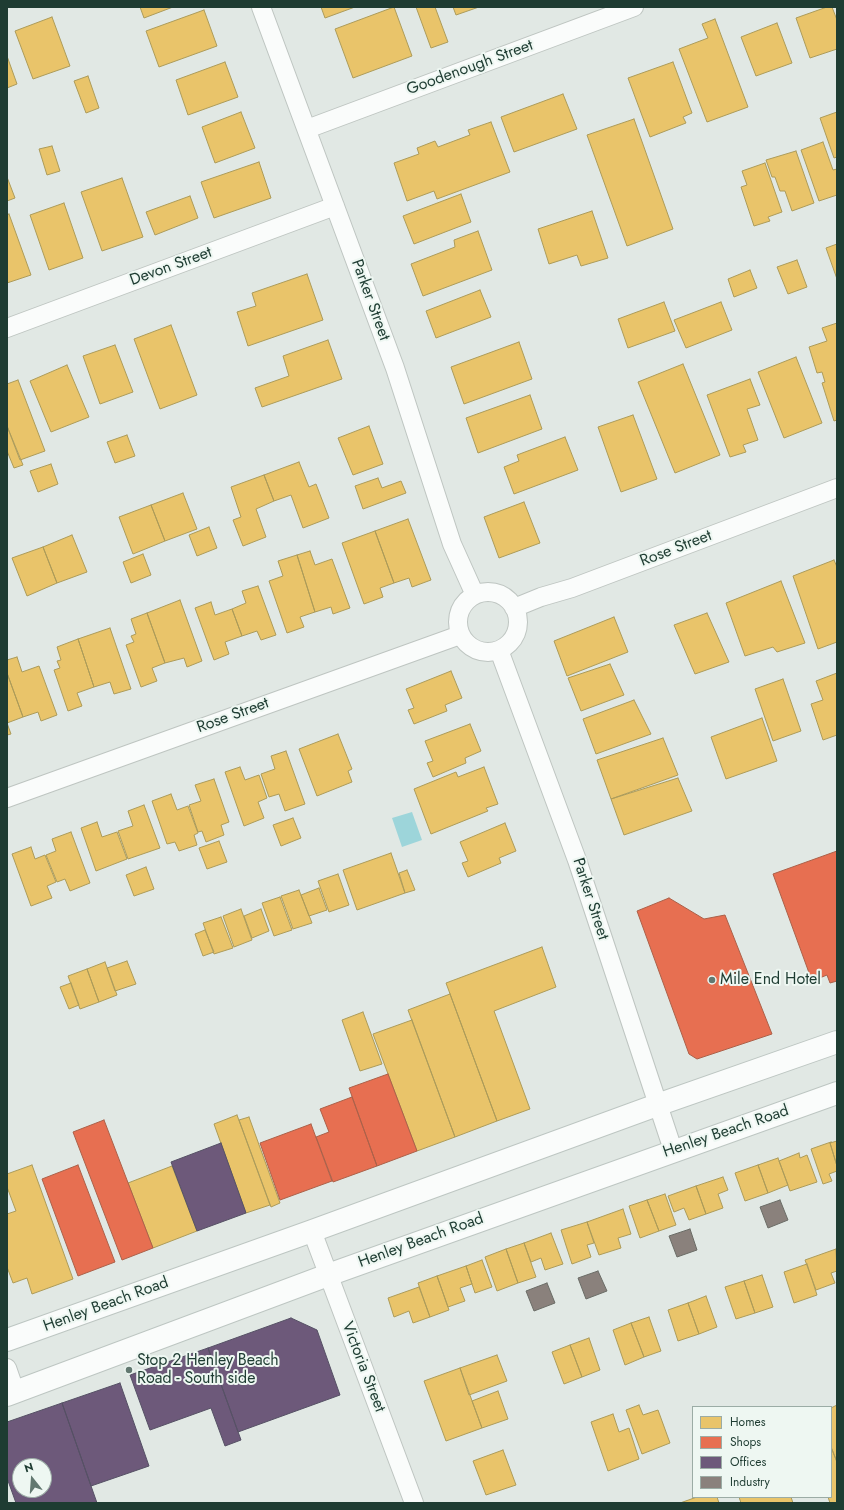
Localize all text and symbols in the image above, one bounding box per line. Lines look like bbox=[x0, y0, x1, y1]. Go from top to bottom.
street label: Goodenough Street bbox=[404, 36, 536, 100]
street label: Devon Street bbox=[127, 243, 215, 291]
street label: Parker Street bbox=[346, 257, 394, 343]
street label: Rose Street bbox=[637, 527, 715, 571]
street label: Rose Street bbox=[194, 694, 272, 738]
street label: Parker Street bbox=[568, 856, 612, 942]
place label: Mile End Hotel bbox=[720, 970, 821, 990]
marker: Mile End Hotel bbox=[707, 975, 717, 985]
street label: Henley Beach Road bbox=[661, 1101, 791, 1163]
street label: Henley Beach Road bbox=[356, 1209, 486, 1273]
street label: Henley Beach Road bbox=[41, 1273, 171, 1337]
street label: Victoria Street bbox=[337, 1319, 389, 1415]
place label: Stop 2 Henley Beach Road - South side bbox=[137, 1351, 279, 1389]
marker: Stop 2 Henley Beach Road - South side bbox=[124, 1365, 134, 1375]
legend bbox=[692, 1406, 832, 1498]
text: Homes bbox=[730, 1413, 766, 1431]
text: Shops bbox=[730, 1433, 761, 1451]
text: Offices bbox=[730, 1453, 766, 1471]
north arrow bbox=[12, 1458, 52, 1498]
text: N bbox=[22, 1459, 35, 1476]
text: Industry bbox=[730, 1473, 770, 1491]

